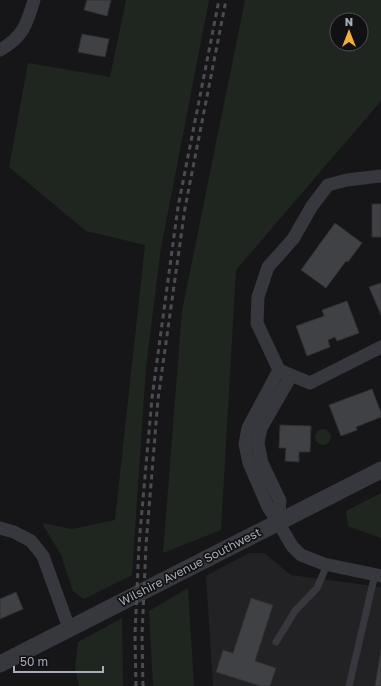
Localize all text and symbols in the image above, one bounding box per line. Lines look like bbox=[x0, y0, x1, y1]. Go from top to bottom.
north arrow bbox=[329, 12, 369, 52]
text: N bbox=[345, 15, 353, 28]
street label: Wilshire Avenue Southwest bbox=[116, 524, 263, 609]
scale bar bbox=[14, 648, 103, 674]
text: 50 m bbox=[20, 654, 48, 669]

